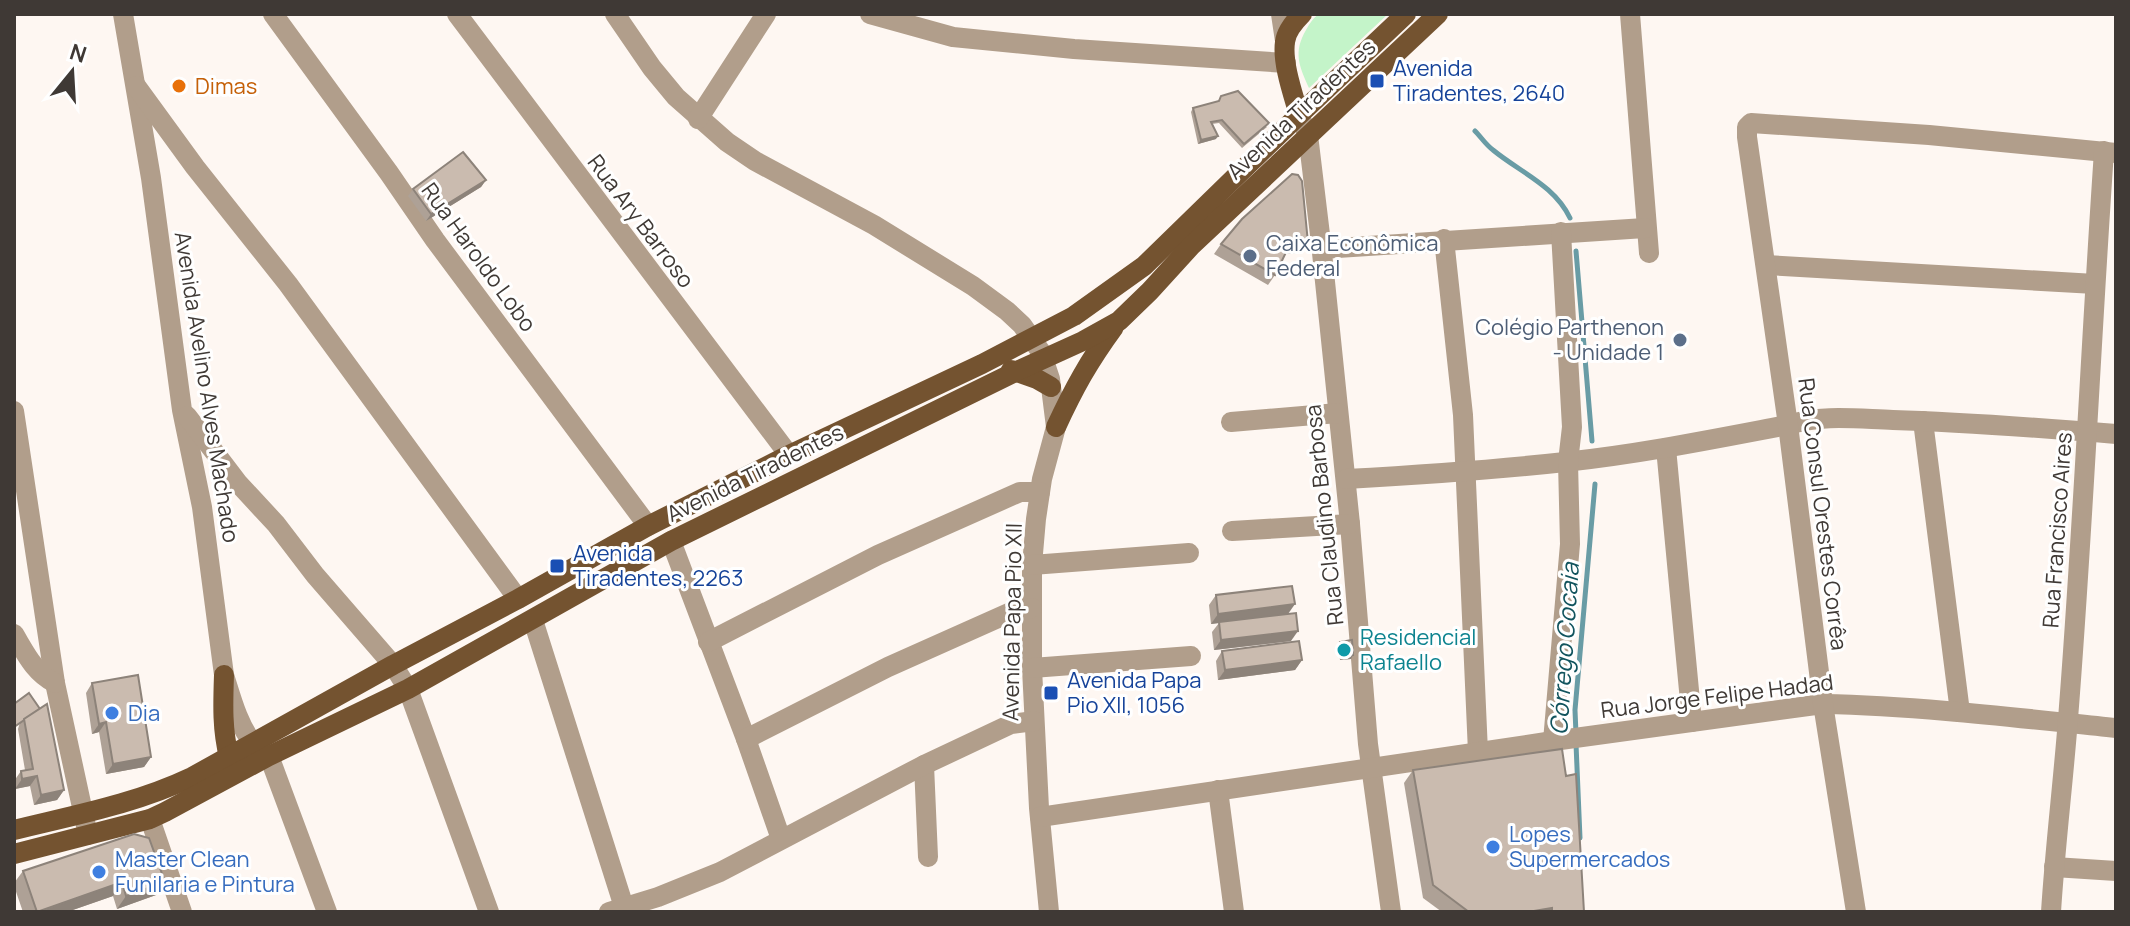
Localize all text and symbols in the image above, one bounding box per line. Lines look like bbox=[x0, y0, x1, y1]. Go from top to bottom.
north arrow bbox=[32, 32, 112, 112]
street label: Avenida Tiradentes bbox=[1220, 32, 1382, 186]
text: N bbox=[66, 36, 90, 70]
place label: Avenida Tiradentes, 2640 bbox=[1393, 53, 1565, 108]
place label: Dimas bbox=[195, 71, 257, 101]
marker: Avenida Tiradentes, 2640 bbox=[1368, 72, 1386, 90]
marker: Dimas bbox=[170, 77, 188, 95]
street label: Rua Ary Barroso bbox=[581, 148, 701, 294]
street label: Rua Haroldo Lobo bbox=[415, 176, 543, 338]
place label: Caixa Econômica Federal bbox=[1266, 228, 1438, 283]
street label: Avenida Avelino Alves Machado bbox=[168, 229, 246, 545]
marker: Caixa Econômica Federal bbox=[1241, 247, 1259, 265]
place label: Colégio Parthenon - Unidade 1 bbox=[1475, 312, 1664, 367]
marker: Colégio Parthenon - Unidade 1 bbox=[1671, 331, 1689, 349]
street label: Rua Consul Orestes Corrêa bbox=[1791, 376, 1855, 652]
street label: Rua Claudino Barbosa bbox=[1297, 403, 1351, 627]
street label: Avenida Tiradentes bbox=[661, 417, 849, 529]
street label: Rua Francisco Aires bbox=[2035, 431, 2079, 629]
street label: Avenida Papa Pio XII bbox=[995, 523, 1029, 721]
place label: Avenida Tiradentes, 2263 bbox=[573, 538, 744, 593]
marker: Avenida Tiradentes, 2263 bbox=[548, 557, 566, 575]
water label: Córrego Cocaia bbox=[1541, 560, 1586, 736]
place label: Residencial Rafaello bbox=[1360, 622, 1476, 677]
marker: Residencial Rafaello bbox=[1335, 641, 1353, 659]
place label: Avenida Papa Pio XII, 1056 bbox=[1067, 665, 1201, 720]
street label: Rua Jorge Felipe Hadad bbox=[1599, 667, 1835, 725]
marker: Avenida Papa Pio XII, 1056 bbox=[1042, 684, 1060, 702]
place label: Dia bbox=[128, 698, 160, 728]
marker: Dia bbox=[103, 704, 121, 722]
place label: Lopes Supermercados bbox=[1509, 819, 1670, 874]
marker: Lopes Supermercados bbox=[1484, 838, 1502, 856]
place label: Master Clean Funilaria e Pintura bbox=[115, 844, 295, 899]
marker: Master Clean Funilaria e Pintura bbox=[90, 863, 108, 881]

